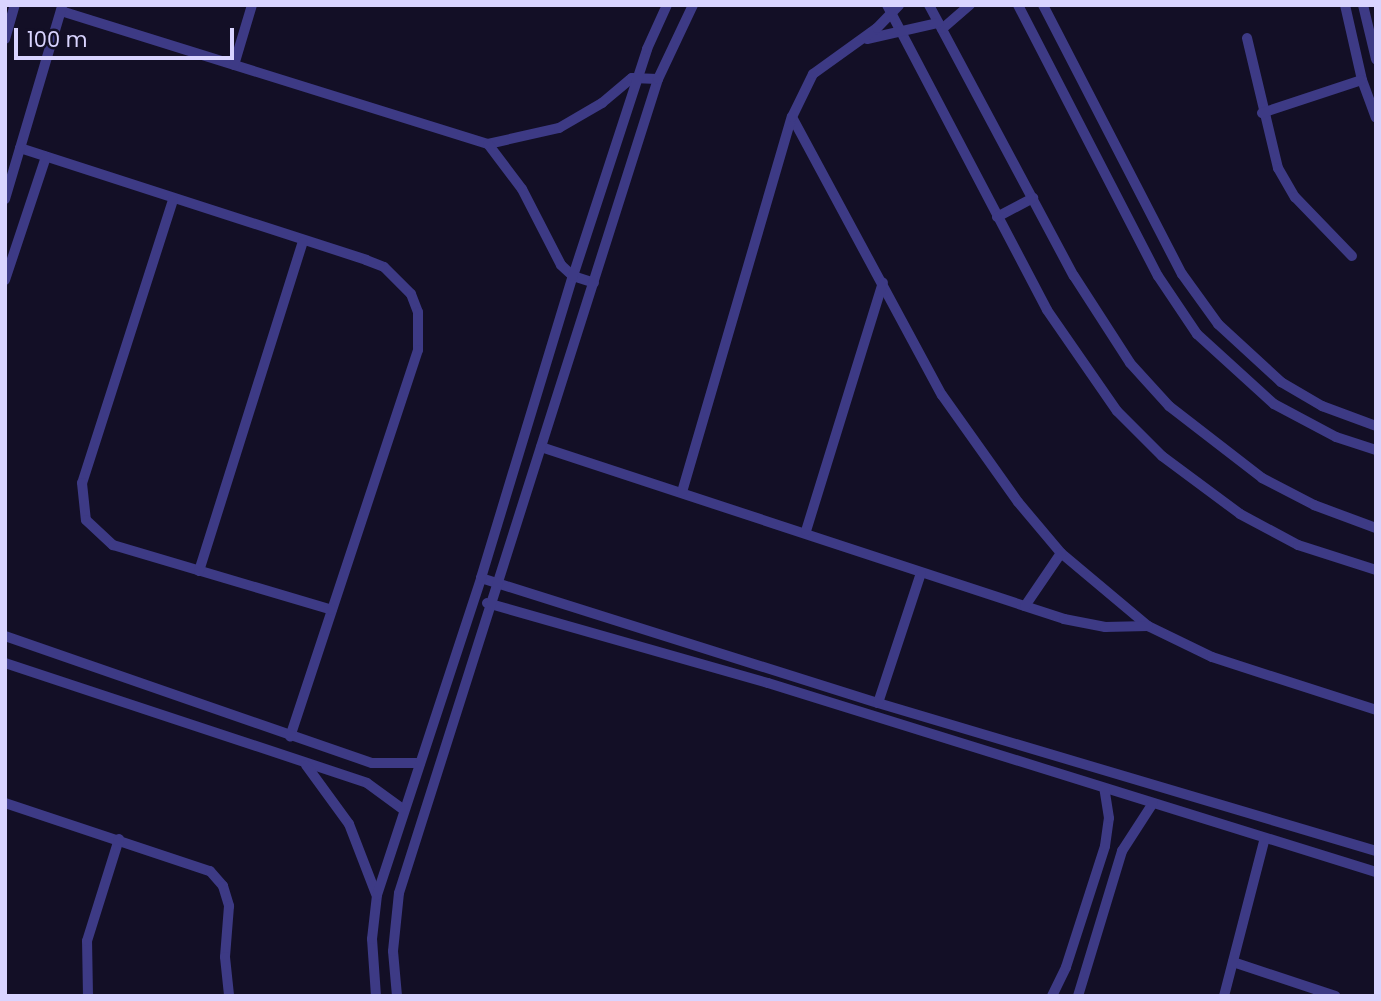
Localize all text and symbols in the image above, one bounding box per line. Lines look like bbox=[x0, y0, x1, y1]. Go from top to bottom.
scale bar bbox=[18, 14, 238, 58]
text: 100 m bbox=[27, 25, 87, 54]

